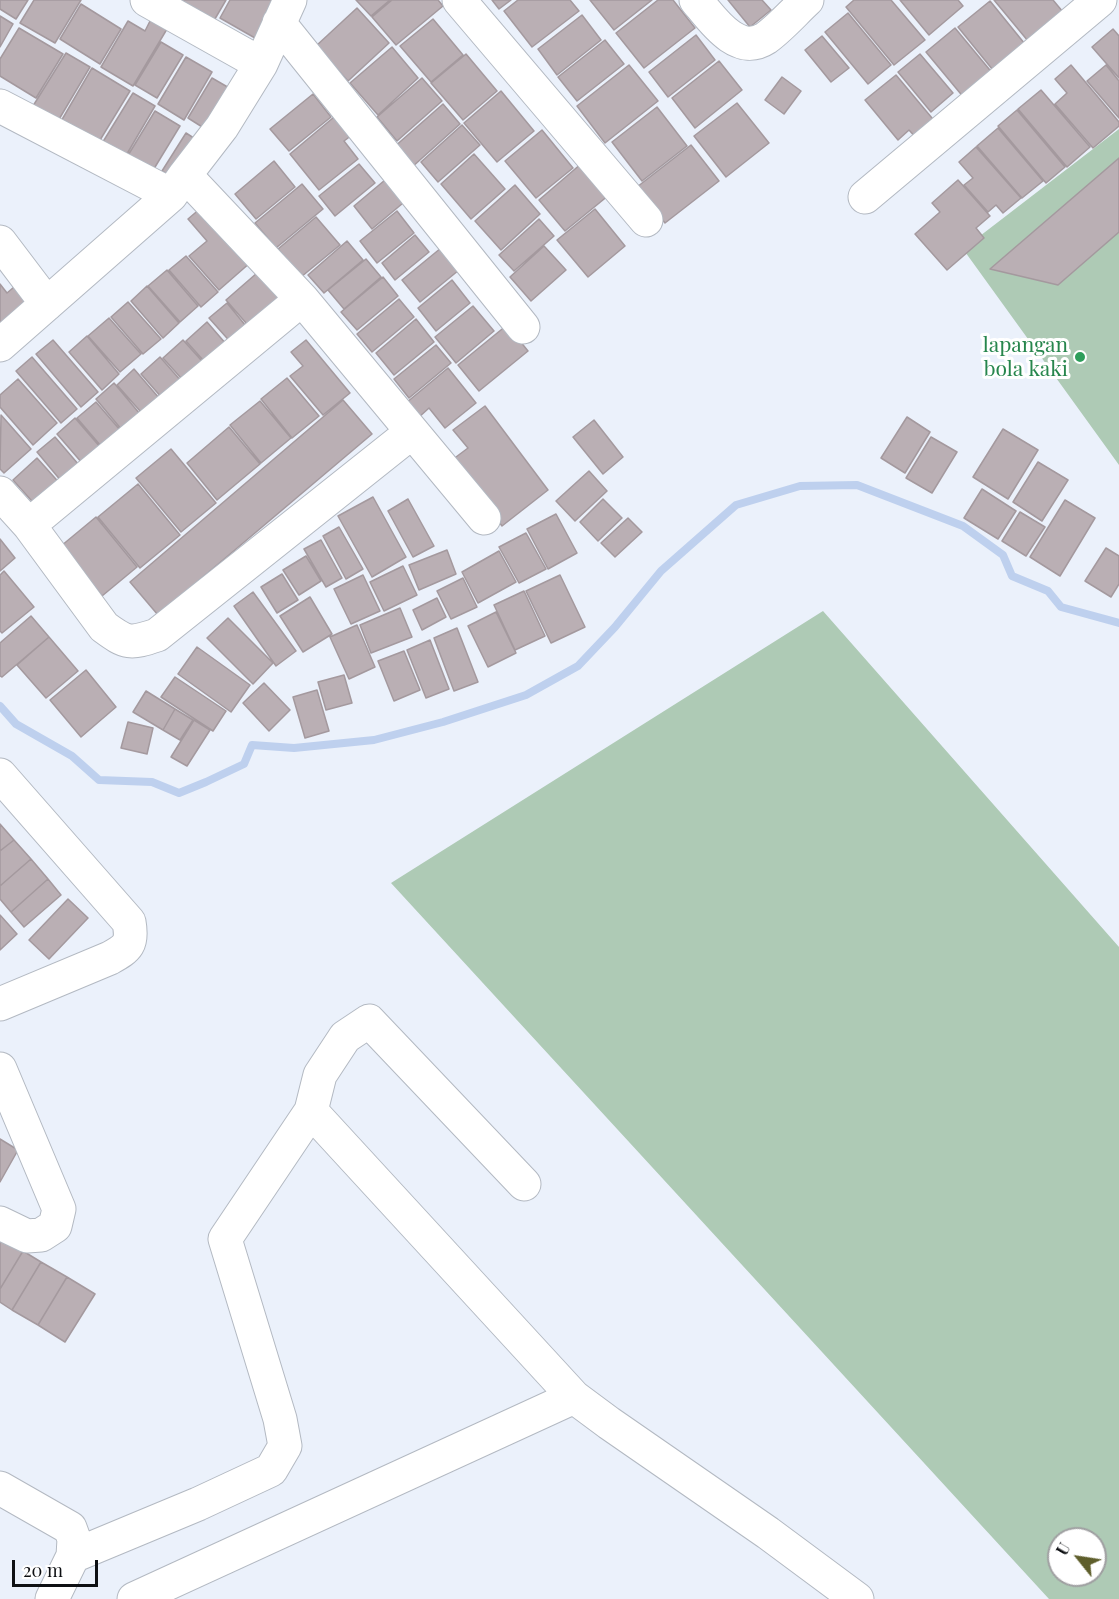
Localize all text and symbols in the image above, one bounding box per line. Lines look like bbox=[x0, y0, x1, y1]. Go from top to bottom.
place label: lapangan bola kaki bbox=[983, 332, 1068, 382]
marker: lapangan bola kaki bbox=[1073, 350, 1087, 364]
north arrow bbox=[1047, 1527, 1107, 1587]
text: U bbox=[1051, 1539, 1075, 1559]
scale bar bbox=[15, 1548, 100, 1586]
text: 20 m bbox=[23, 1558, 63, 1582]

